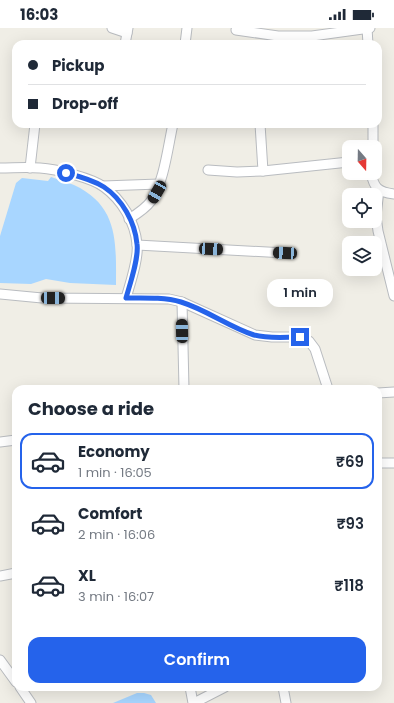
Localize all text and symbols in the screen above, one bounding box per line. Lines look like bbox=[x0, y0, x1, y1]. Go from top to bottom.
text: 16:03 bbox=[20, 4, 58, 25]
text: Pickup bbox=[52, 55, 104, 76]
text: Drop-off bbox=[52, 93, 118, 114]
north arrow bbox=[342, 140, 382, 180]
map controls bbox=[342, 140, 382, 276]
route start bbox=[57, 164, 75, 182]
car bbox=[146, 179, 168, 205]
button: locate bbox=[342, 188, 382, 228]
button: layers bbox=[342, 236, 382, 276]
car bbox=[199, 242, 223, 256]
car bbox=[273, 246, 297, 260]
callout: 1 min bbox=[267, 279, 333, 307]
text: 1 min bbox=[283, 283, 317, 302]
car bbox=[41, 292, 65, 304]
car bbox=[176, 319, 188, 343]
route end bbox=[291, 328, 309, 346]
text: Choose a ride bbox=[28, 396, 154, 421]
text: Economy bbox=[78, 441, 150, 462]
icon: car bbox=[30, 443, 66, 479]
text: ₹69 bbox=[336, 451, 364, 472]
text: 1 min · 16:05 bbox=[78, 463, 152, 482]
text: Comfort bbox=[78, 503, 142, 524]
icon: car bbox=[30, 505, 66, 541]
text: ₹93 bbox=[336, 513, 364, 534]
text: 2 min · 16:06 bbox=[78, 525, 155, 544]
text: XL bbox=[78, 565, 96, 586]
icon: car bbox=[30, 567, 66, 603]
text: ₹118 bbox=[334, 575, 364, 596]
text: 3 min · 16:07 bbox=[78, 587, 154, 606]
button: Confirm bbox=[28, 637, 366, 683]

